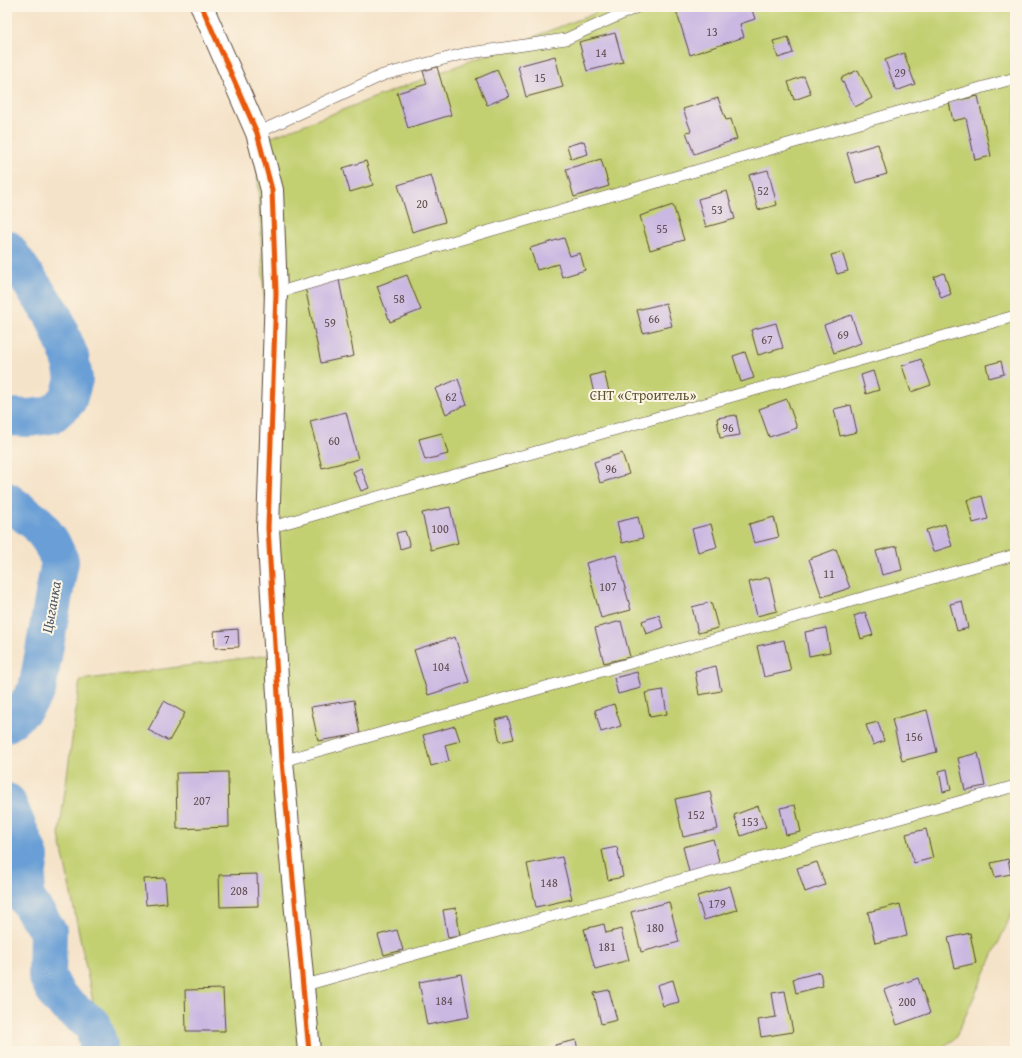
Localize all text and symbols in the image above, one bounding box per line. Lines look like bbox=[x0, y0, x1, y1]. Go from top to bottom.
house number: 13 bbox=[706, 23, 718, 40]
house number: 14 bbox=[595, 44, 607, 61]
house number: 29 bbox=[894, 64, 906, 81]
house number: 15 bbox=[534, 69, 546, 86]
house number: 52 bbox=[757, 182, 769, 199]
house number: 20 bbox=[416, 195, 428, 212]
house number: 53 bbox=[711, 201, 723, 218]
house number: 55 bbox=[656, 220, 668, 237]
house number: 58 bbox=[393, 290, 405, 307]
house number: 66 bbox=[648, 310, 660, 327]
house number: 59 bbox=[324, 314, 336, 331]
house number: 69 bbox=[837, 326, 849, 343]
house number: 67 bbox=[761, 331, 773, 348]
park label: СНТ «Строитель» bbox=[590, 385, 696, 405]
house number: 62 bbox=[445, 388, 457, 405]
house number: 96 bbox=[722, 419, 734, 436]
house number: 60 bbox=[328, 432, 340, 449]
house number: 96 bbox=[605, 460, 617, 477]
house number: 100 bbox=[431, 520, 449, 537]
house number: 11 bbox=[823, 565, 835, 582]
house number: 107 bbox=[599, 578, 617, 595]
water label: Цыганка bbox=[36, 579, 66, 635]
house number: 7 bbox=[224, 631, 230, 648]
house number: 104 bbox=[432, 658, 450, 675]
house number: 156 bbox=[905, 728, 923, 745]
house number: 207 bbox=[193, 792, 211, 809]
house number: 152 bbox=[687, 806, 705, 823]
house number: 153 bbox=[741, 813, 759, 830]
house number: 148 bbox=[540, 874, 558, 891]
house number: 208 bbox=[230, 882, 248, 899]
house number: 179 bbox=[708, 895, 726, 912]
house number: 180 bbox=[646, 919, 664, 936]
house number: 181 bbox=[598, 938, 616, 955]
house number: 184 bbox=[435, 992, 453, 1009]
house number: 200 bbox=[898, 993, 916, 1010]

